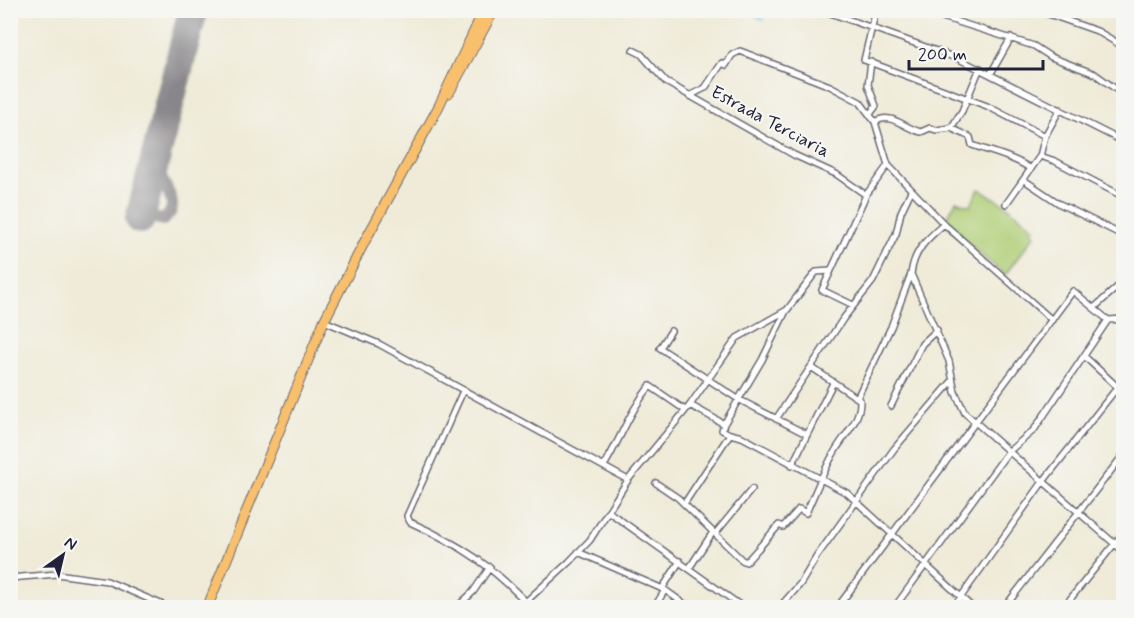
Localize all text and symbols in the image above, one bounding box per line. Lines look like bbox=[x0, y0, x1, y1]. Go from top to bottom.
scale bar bbox=[909, 33, 1042, 71]
text: 200 m bbox=[918, 43, 967, 67]
street label: Estrada Terciaria bbox=[706, 81, 834, 163]
north arrow bbox=[33, 525, 93, 585]
text: N bbox=[60, 532, 81, 555]

